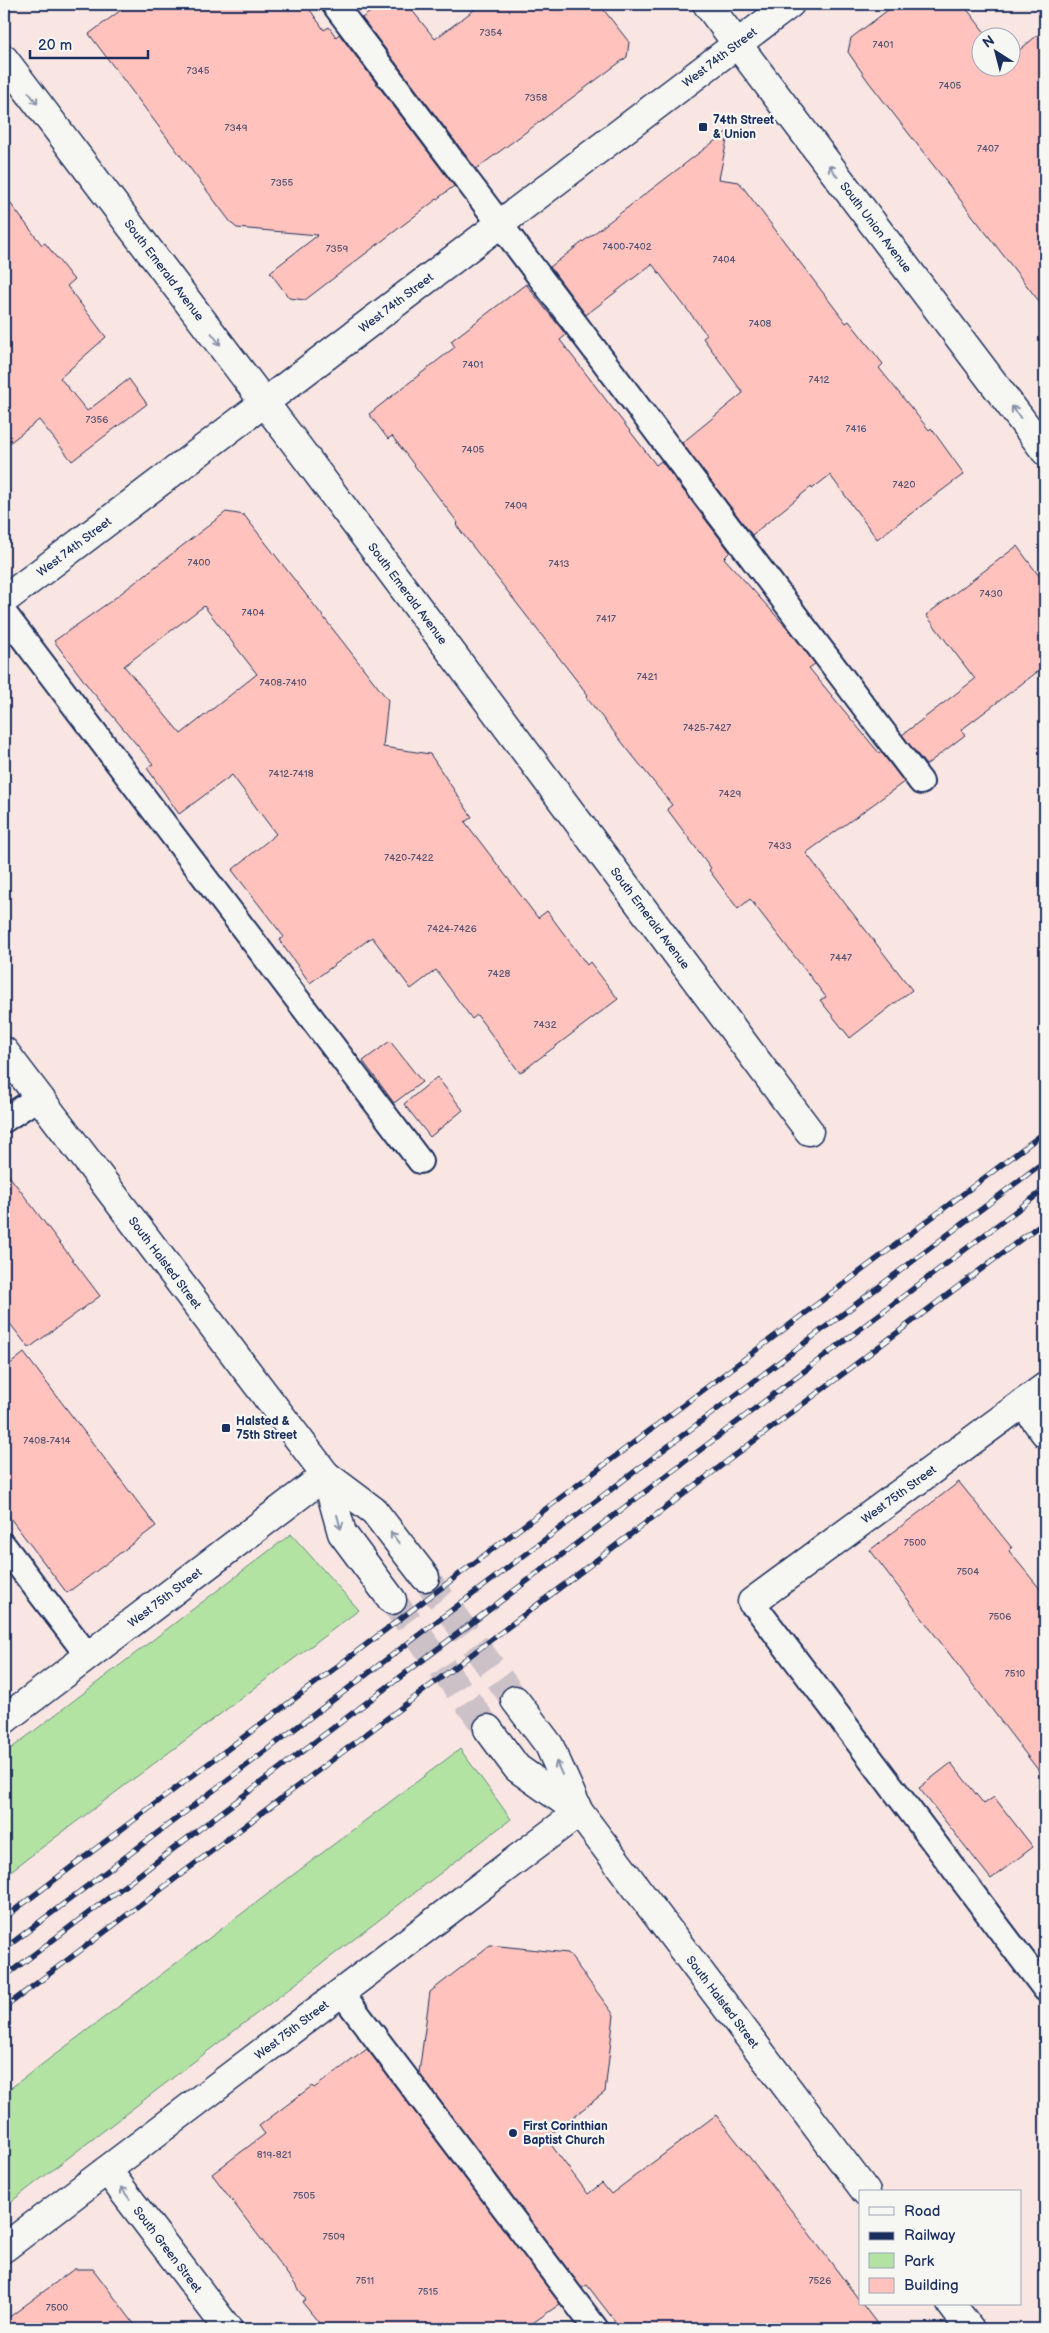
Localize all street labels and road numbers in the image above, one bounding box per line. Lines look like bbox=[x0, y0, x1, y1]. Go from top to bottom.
street label: West 74th Street bbox=[680, 25, 760, 91]
street label: South Union Avenue bbox=[836, 179, 915, 276]
street label: South Emerald Avenue bbox=[120, 217, 207, 324]
street label: West 74th Street bbox=[356, 270, 437, 336]
street label: West 74th Street bbox=[34, 514, 115, 580]
street label: South Emerald Avenue bbox=[364, 540, 450, 648]
street label: South Emerald Avenue bbox=[607, 865, 692, 972]
street label: South Halsted Street bbox=[125, 1214, 204, 1312]
street label: West 75th Street bbox=[859, 1462, 940, 1527]
street label: West 75th Street bbox=[125, 1565, 205, 1631]
street label: South Halsted Street bbox=[682, 1953, 762, 2052]
street label: West 75th Street bbox=[252, 1997, 332, 2063]
street label: South Green Street bbox=[130, 2204, 205, 2296]

